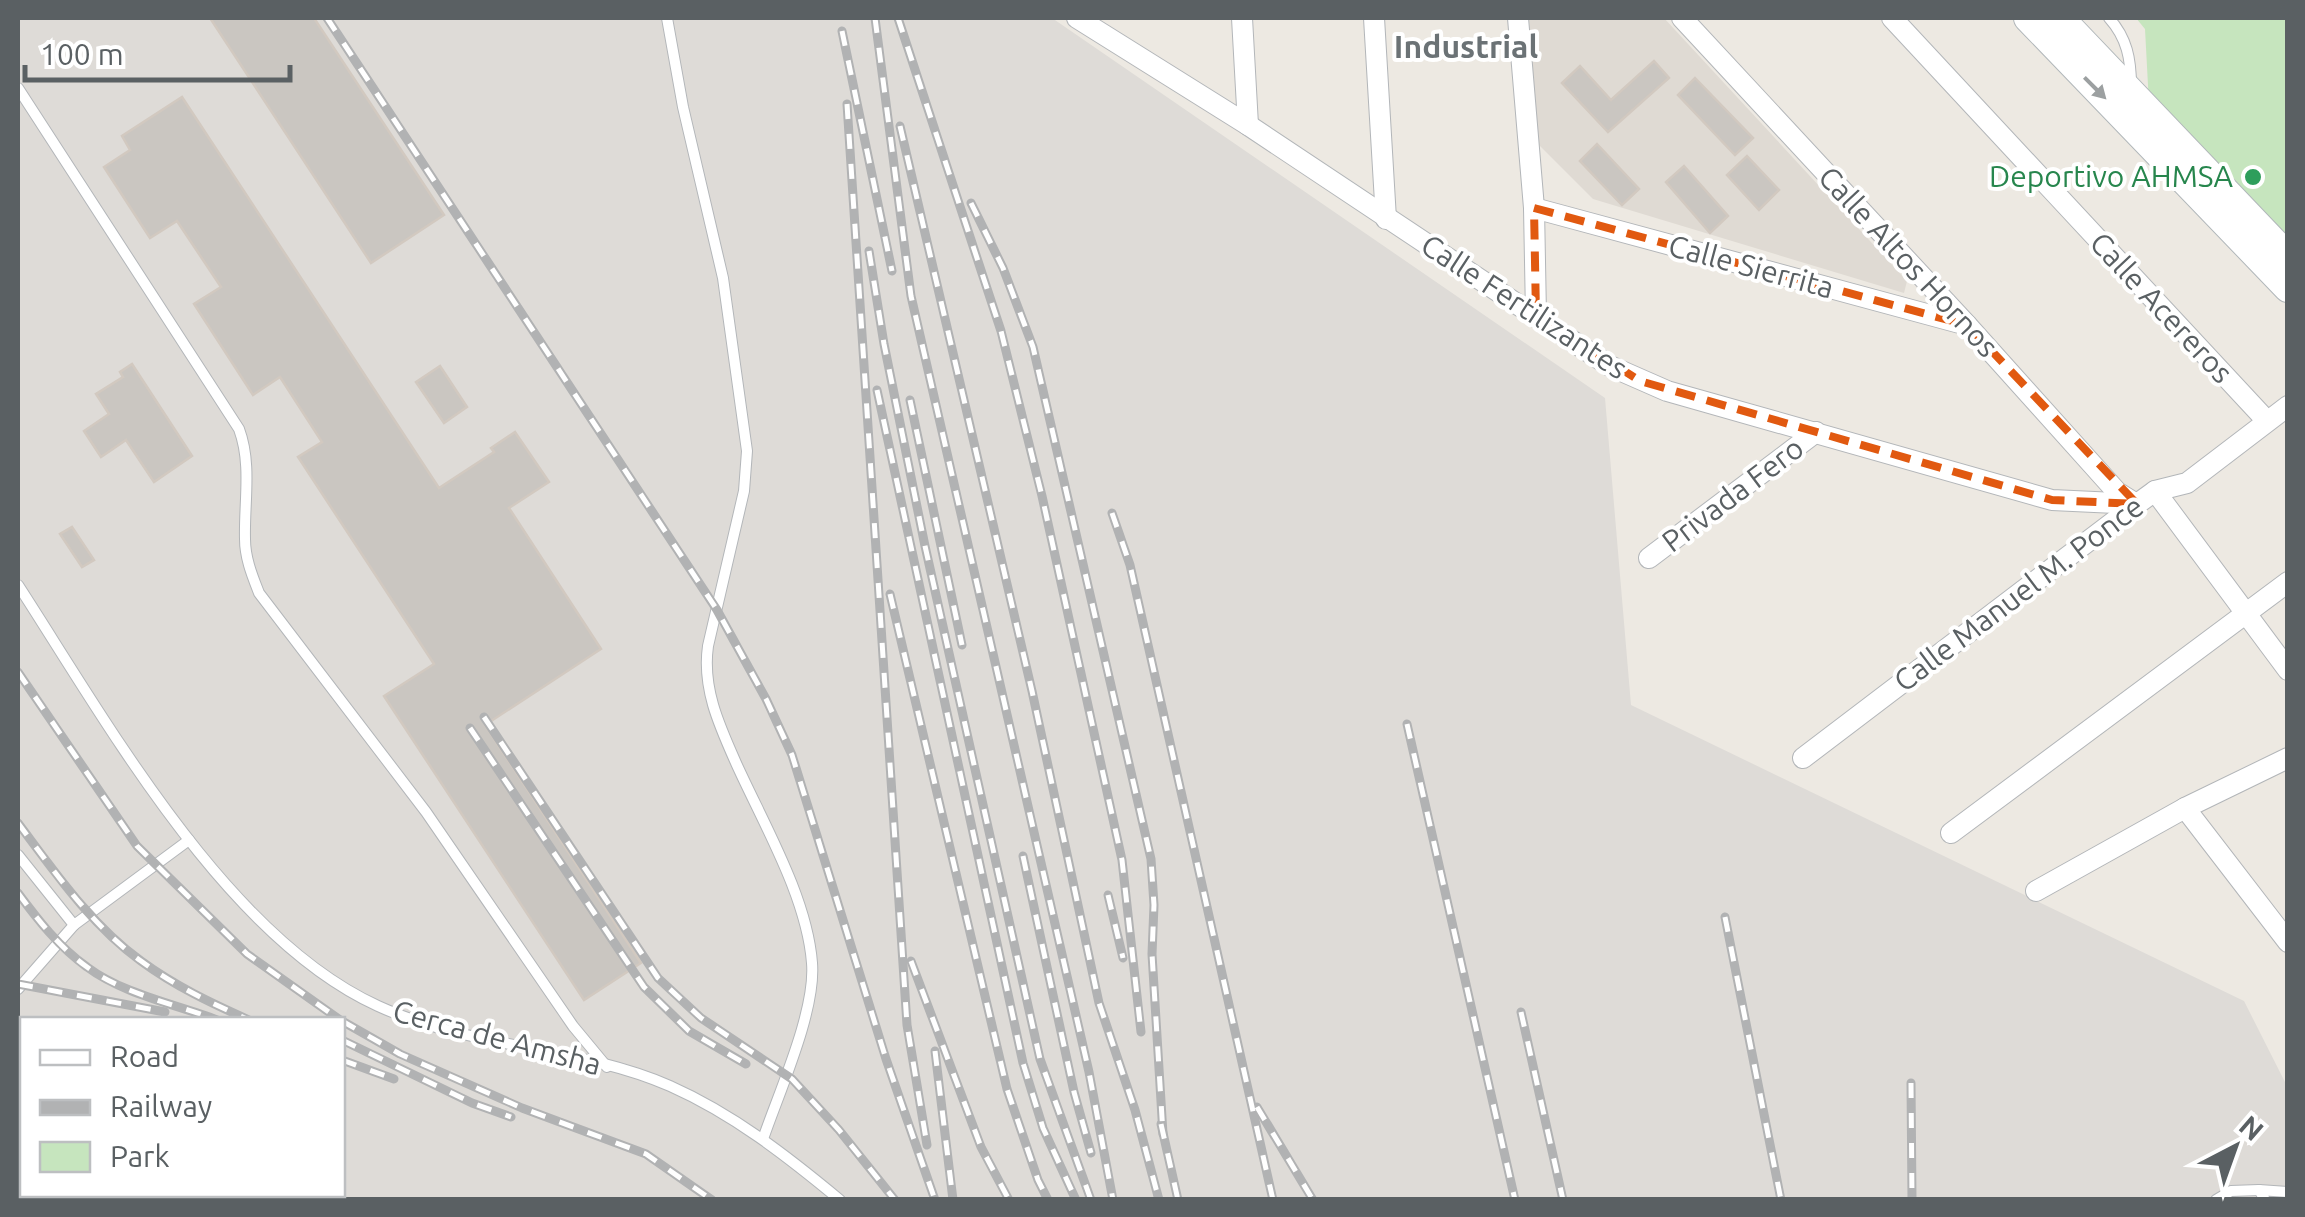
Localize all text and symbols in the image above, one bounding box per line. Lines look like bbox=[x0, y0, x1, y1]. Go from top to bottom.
scale bar bbox=[25, 20, 290, 82]
district label: Industrial bbox=[1394, 28, 1538, 64]
text: 100 m bbox=[40, 37, 124, 71]
one-way arrow bbox=[2083, 75, 2107, 99]
street label: Calle Altos Hornos bbox=[1812, 159, 2005, 363]
place label: Deportivo AHMSA bbox=[1989, 159, 2233, 193]
marker: Deportivo AHMSA bbox=[2242, 166, 2264, 188]
street label: Calle Acereros bbox=[2084, 225, 2240, 389]
street label: Calle Fertilizantes bbox=[1415, 227, 1634, 385]
street label: Calle Sierrita bbox=[1665, 228, 1838, 304]
street label: Privada Fero bbox=[1655, 430, 1810, 558]
street label: Calle Manuel M. Ponce bbox=[1887, 488, 2150, 698]
street label: Cerca de Amsha bbox=[389, 993, 605, 1081]
legend bbox=[20, 1017, 345, 1197]
text: Road bbox=[110, 1039, 179, 1073]
text: Railway bbox=[110, 1089, 212, 1123]
north arrow bbox=[2185, 1097, 2285, 1197]
text: N bbox=[2234, 1109, 2270, 1146]
text: Park bbox=[110, 1139, 170, 1173]

